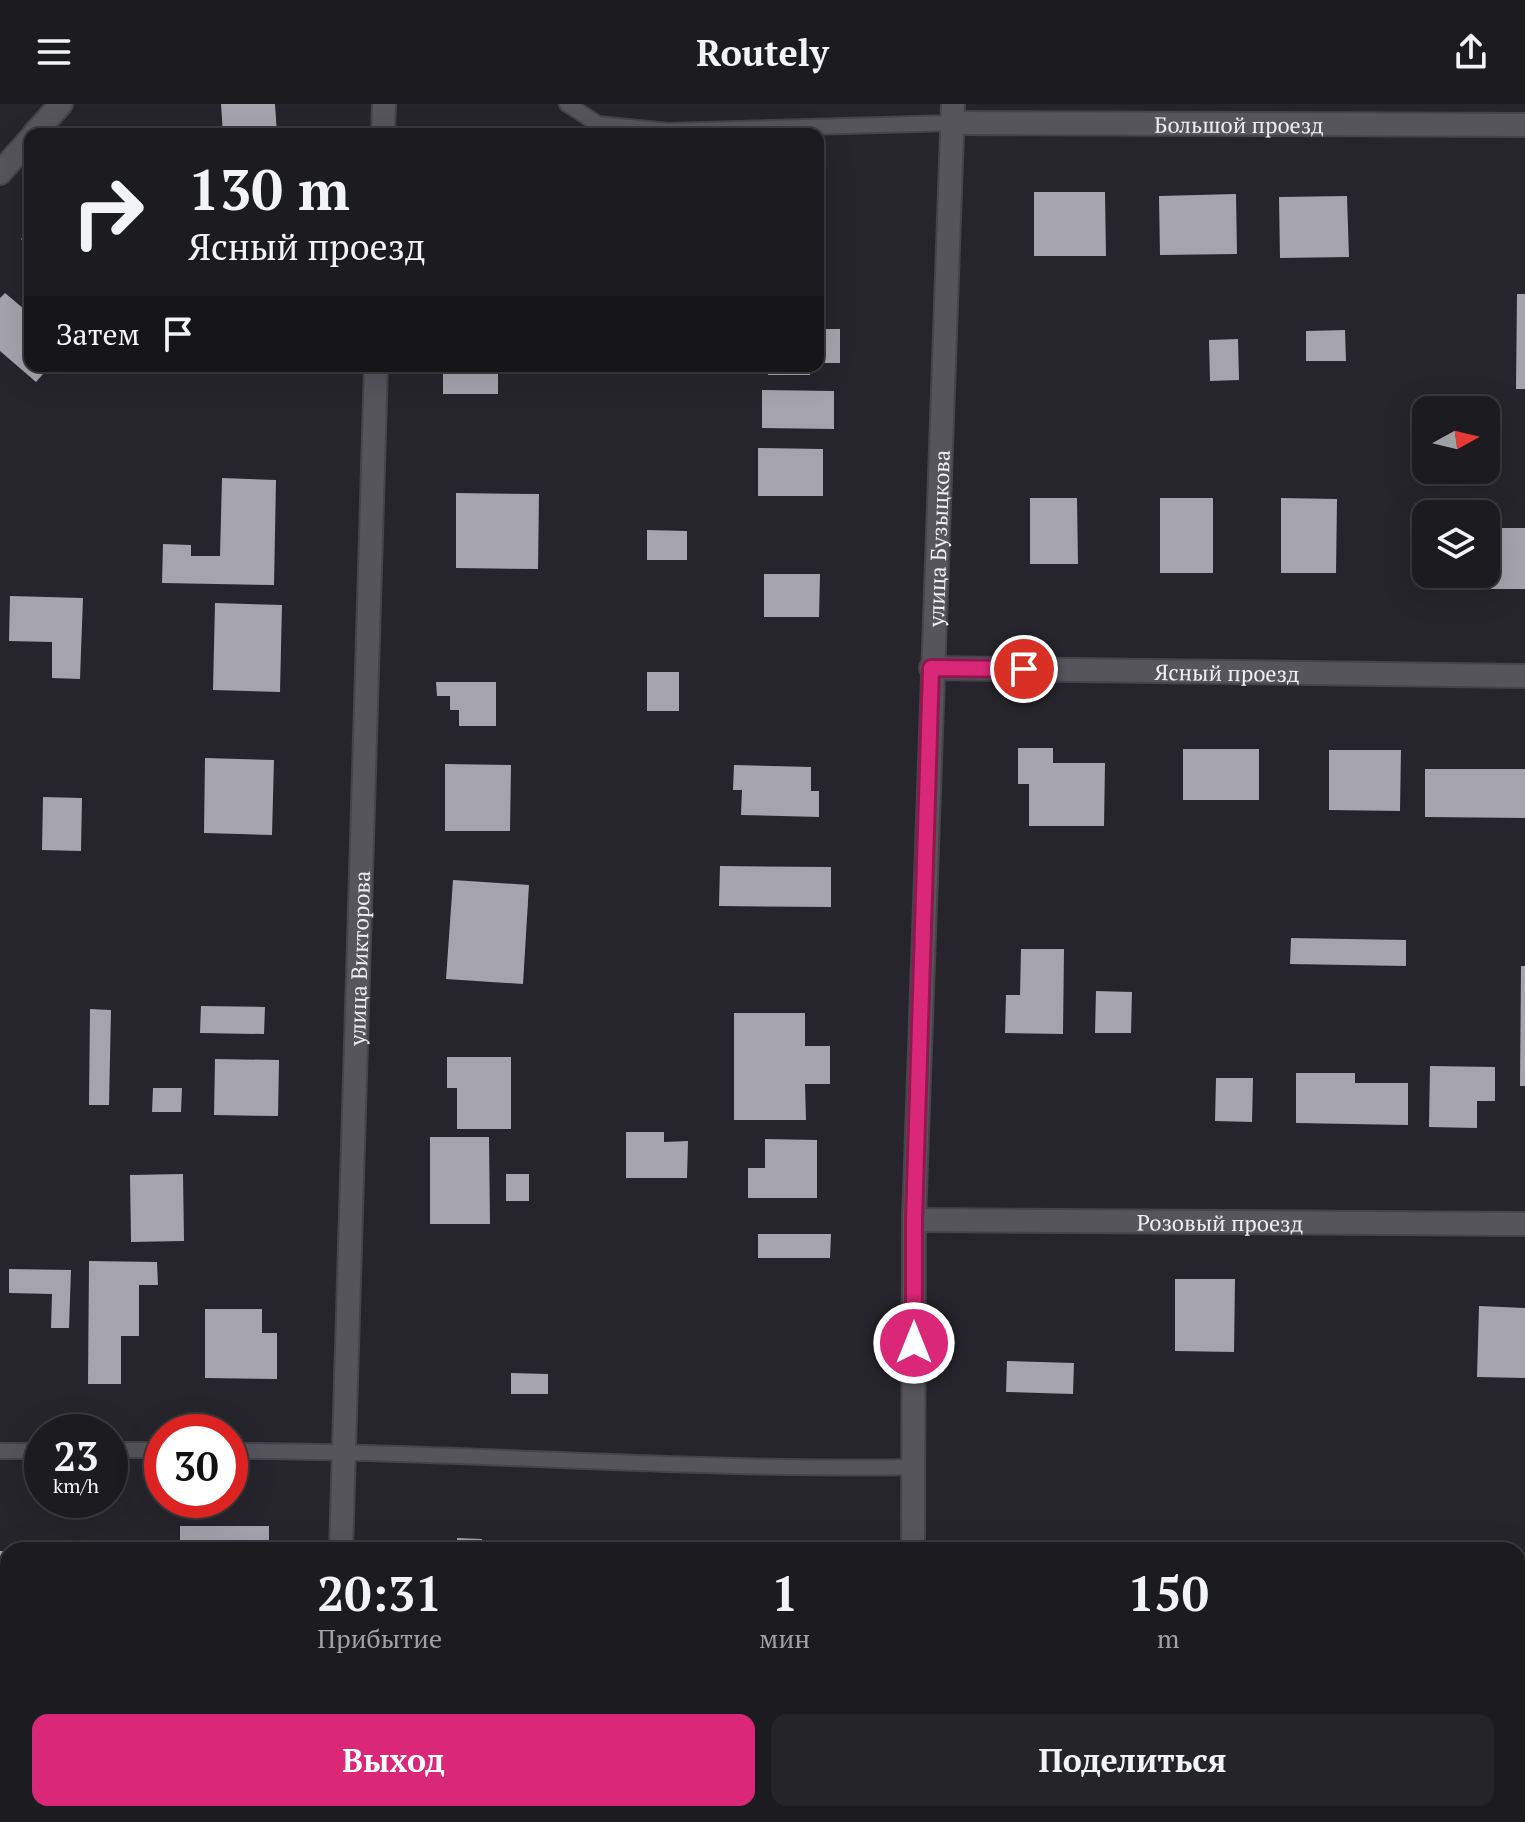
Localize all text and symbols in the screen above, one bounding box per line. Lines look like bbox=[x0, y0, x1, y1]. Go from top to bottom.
text: Routely bbox=[696, 29, 829, 76]
icon: menu bbox=[32, 30, 76, 74]
icon: share bbox=[1449, 30, 1493, 74]
street label: Большой проезд bbox=[1154, 109, 1324, 139]
text: 130 m bbox=[188, 152, 350, 226]
icon: right bbox=[56, 160, 160, 264]
text: Ясный проезд bbox=[188, 223, 425, 270]
icon: arrive bbox=[156, 312, 200, 356]
text: Затем bbox=[56, 314, 140, 354]
north arrow bbox=[1412, 396, 1500, 484]
map controls bbox=[1412, 396, 1500, 588]
street label: улица Бузыцкова bbox=[920, 449, 955, 629]
button: layers bbox=[1412, 500, 1500, 588]
pin bbox=[990, 635, 1058, 703]
icon: arrive bbox=[1002, 647, 1046, 691]
street label: Ясный проезд bbox=[1154, 657, 1300, 687]
street label: улица Викторова bbox=[341, 870, 376, 1047]
street label: Розовый проезд bbox=[1137, 1207, 1303, 1237]
position arrow bbox=[872, 1301, 956, 1385]
speed limit sign: 30 bbox=[144, 1414, 248, 1518]
text: 23 bbox=[53, 1429, 99, 1482]
text: km/h bbox=[53, 1472, 99, 1499]
text: 20:31 bbox=[317, 1561, 442, 1625]
text: 1 bbox=[771, 1561, 798, 1625]
text: 150 bbox=[1127, 1561, 1209, 1625]
text: Прибытие bbox=[317, 1621, 442, 1655]
text: мин bbox=[759, 1621, 810, 1655]
text: m bbox=[1157, 1621, 1179, 1655]
button: Выход bbox=[32, 1714, 755, 1806]
button: Поделиться bbox=[771, 1714, 1494, 1806]

